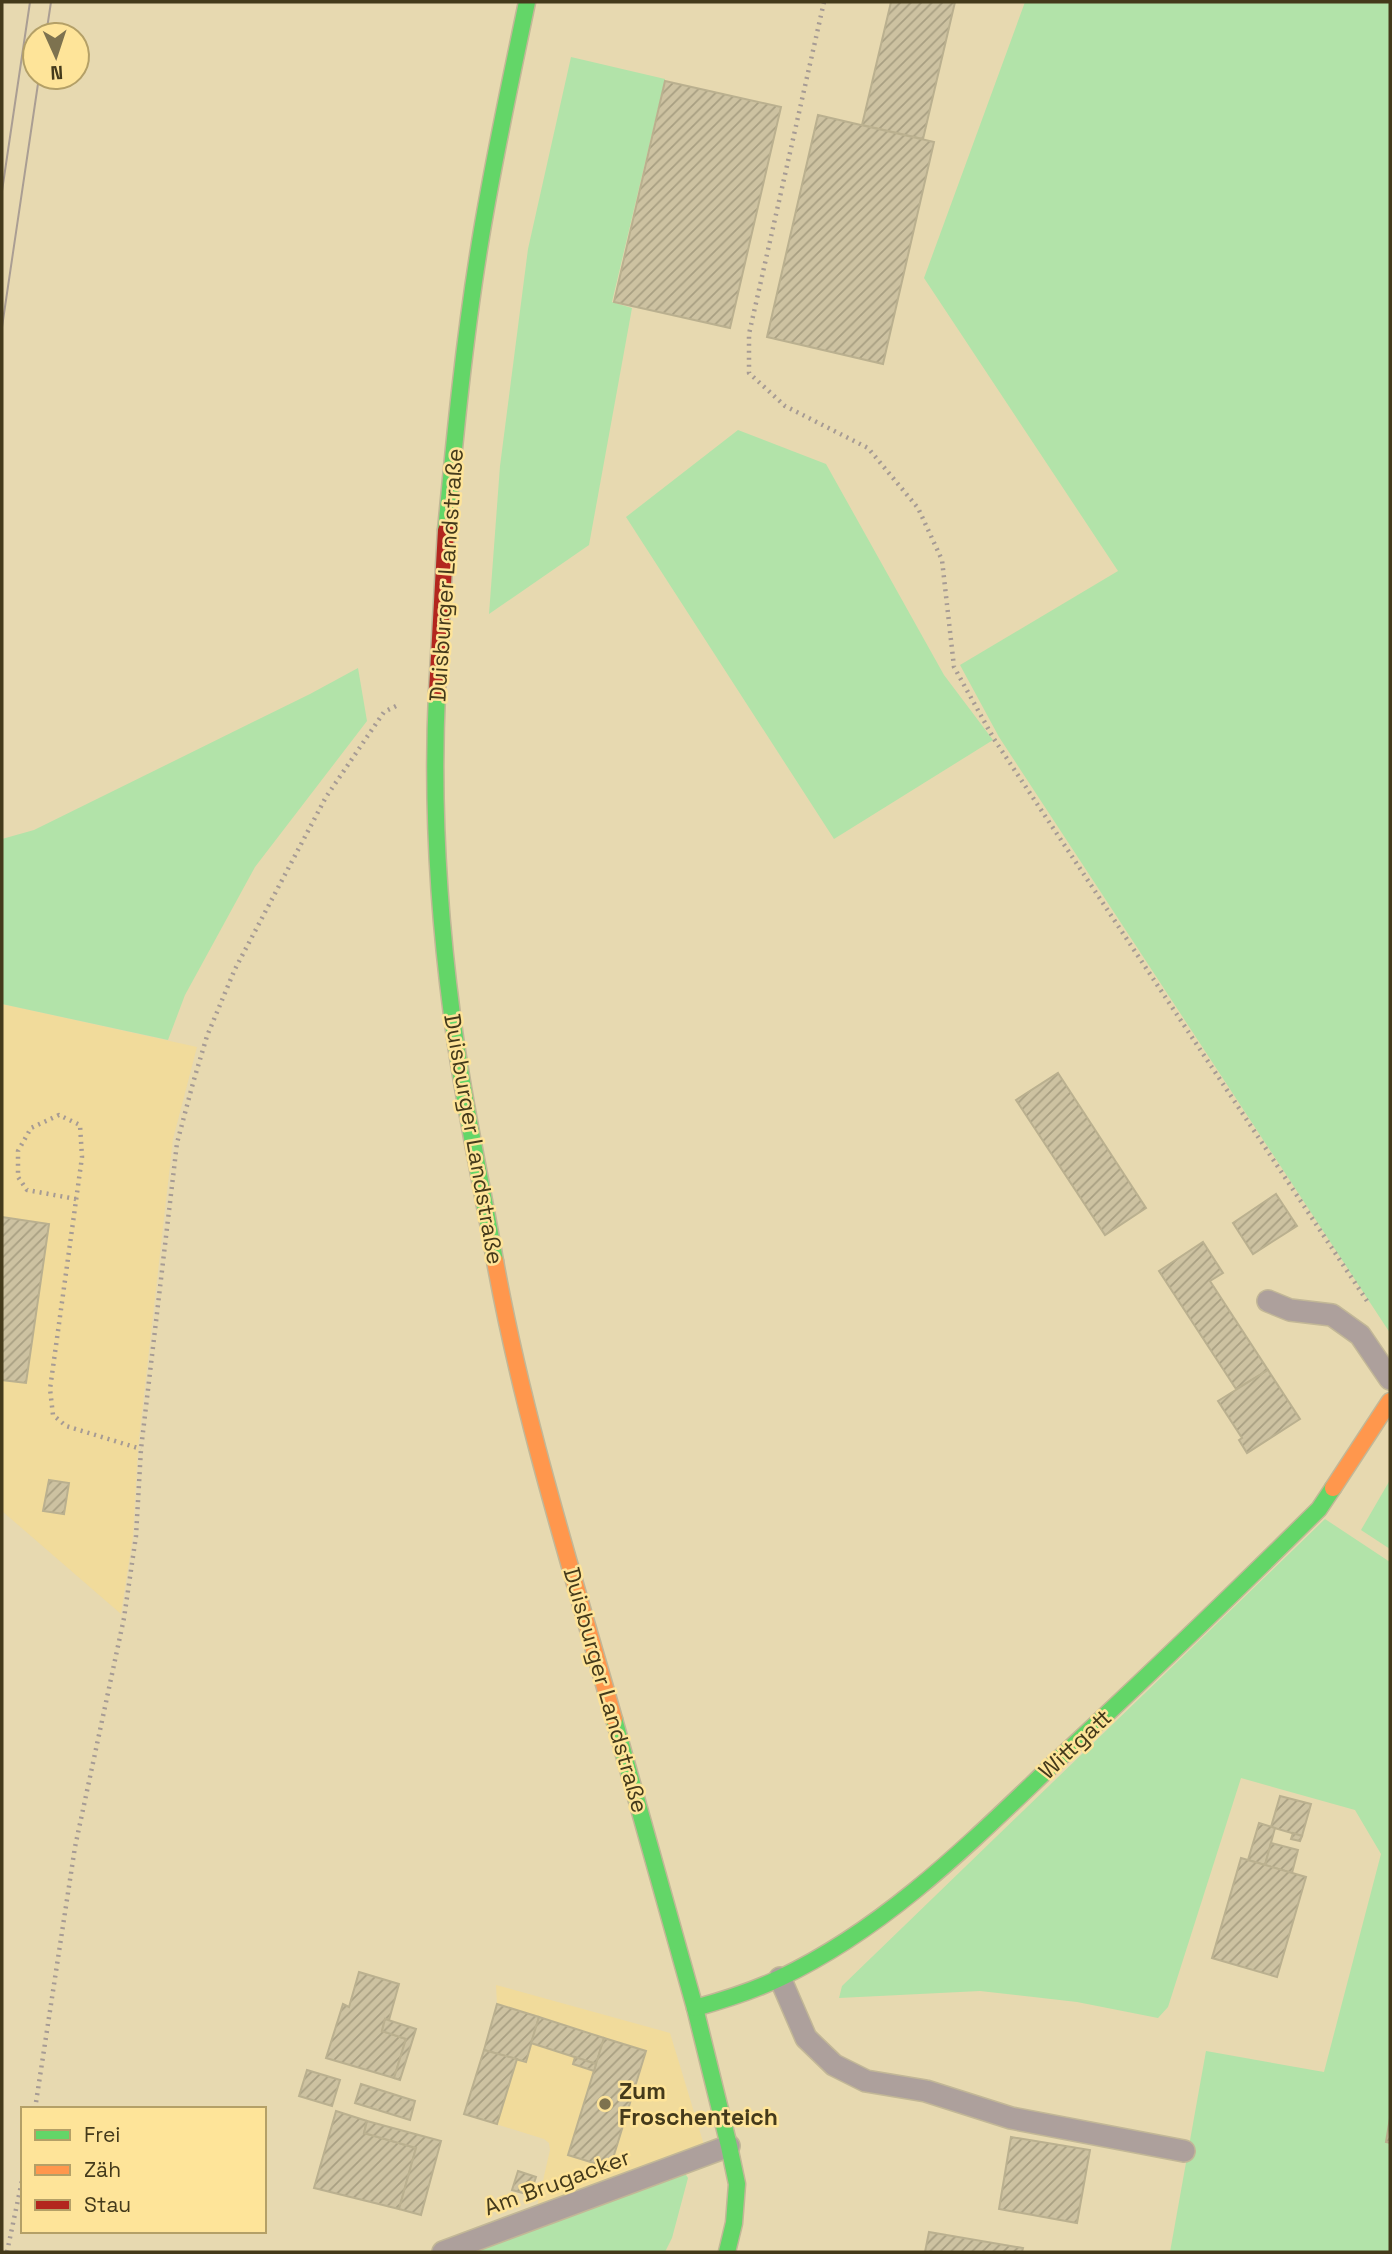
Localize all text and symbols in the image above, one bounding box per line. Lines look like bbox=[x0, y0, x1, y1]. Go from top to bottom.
north arrow bbox=[21, 21, 91, 91]
text: N bbox=[50, 60, 64, 85]
street label: Duisburger Landstraße bbox=[422, 447, 470, 703]
street label: Duisburger Landstraße bbox=[437, 1011, 511, 1267]
street label: Duisburger Landstraße bbox=[557, 1564, 655, 1816]
street label: Wittgatt bbox=[1032, 1702, 1118, 1786]
place label: Zum Froschenteich bbox=[619, 2076, 778, 2132]
marker: Zum Froschenteich bbox=[597, 2096, 613, 2112]
legend bbox=[21, 2107, 266, 2233]
text: Frei bbox=[84, 2121, 120, 2148]
street label: Am Brugacker bbox=[480, 2142, 634, 2222]
text: Zäh bbox=[84, 2156, 121, 2183]
text: Stau bbox=[84, 2191, 131, 2218]

